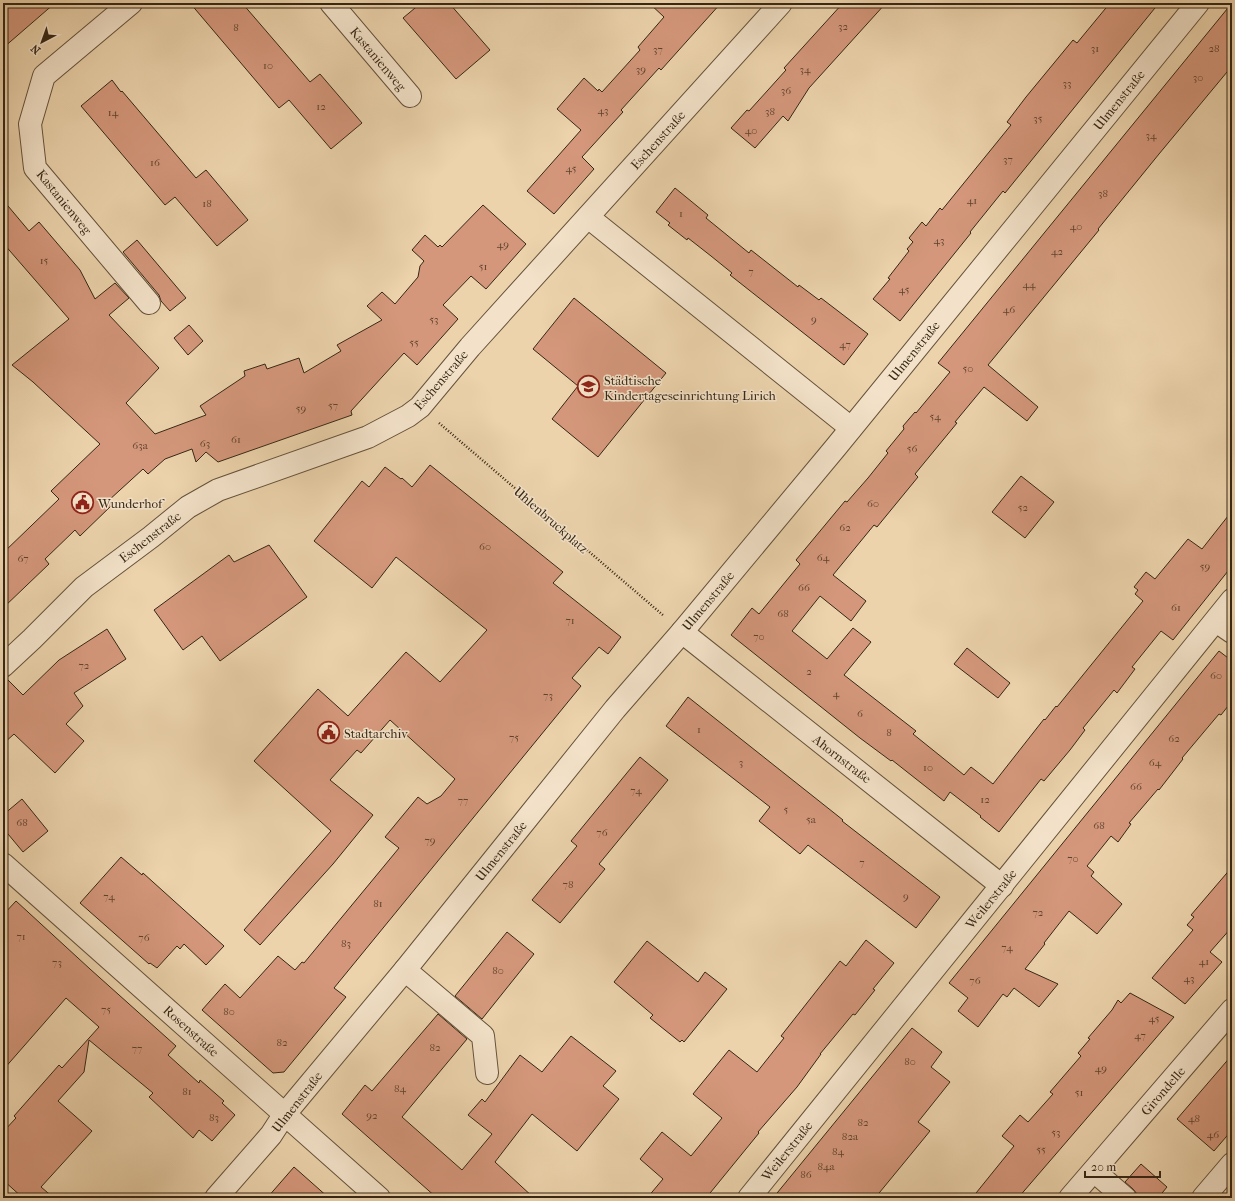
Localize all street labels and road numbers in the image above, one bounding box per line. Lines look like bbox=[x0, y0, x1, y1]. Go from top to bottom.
street label: Kastanienweg bbox=[347, 24, 410, 95]
street label: Ulmenstraße bbox=[1090, 66, 1148, 133]
street label: Eschenstraße bbox=[628, 107, 689, 173]
street label: Kastanienweg bbox=[33, 167, 95, 238]
street label: Ulmenstraße bbox=[885, 317, 943, 384]
street label: Eschenstraße bbox=[411, 347, 471, 413]
street label: Uhlenbruckplatz bbox=[511, 484, 591, 557]
street label: Eschenstraße bbox=[116, 508, 184, 566]
street label: Ulmenstraße bbox=[679, 568, 738, 634]
street label: Ahornstraße bbox=[809, 731, 875, 787]
street label: Ulmenstraße bbox=[472, 817, 530, 884]
street label: Weilerstraße bbox=[962, 866, 1020, 933]
street label: Rosenstraße bbox=[160, 1002, 222, 1060]
street label: Girondelle bbox=[1138, 1063, 1189, 1118]
street label: Ulmenstraße bbox=[269, 1068, 326, 1135]
street label: Weilerstraße bbox=[758, 1118, 816, 1185]

